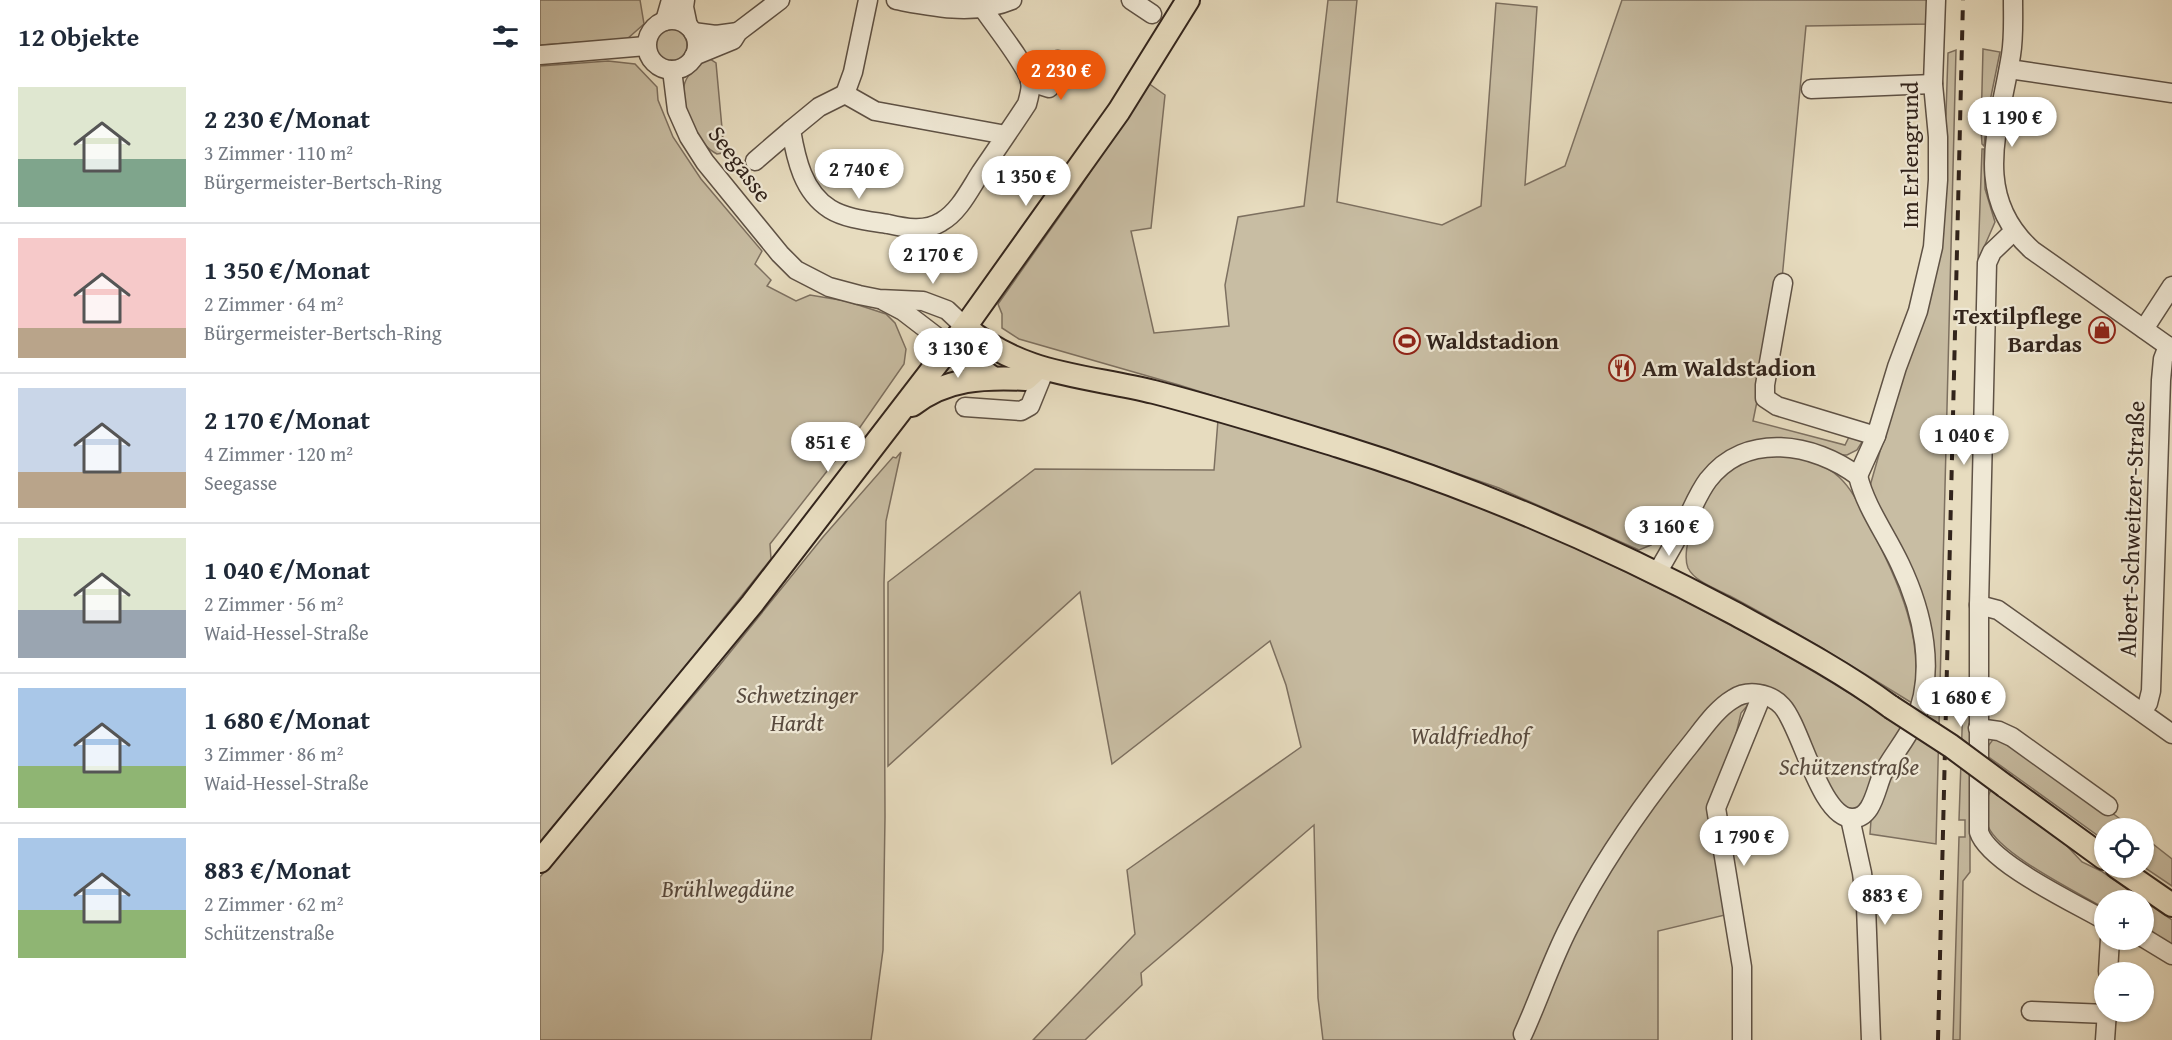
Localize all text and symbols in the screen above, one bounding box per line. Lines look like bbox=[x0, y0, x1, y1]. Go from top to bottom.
text: 12 Objekte bbox=[18, 17, 139, 56]
icon: filters bbox=[489, 20, 522, 53]
pin: 2 230 € bbox=[1006, 50, 1116, 101]
text: 2 230 € bbox=[1031, 55, 1091, 84]
street label: Im Erlengrund bbox=[1892, 81, 1927, 228]
pin: 1 190 € bbox=[1957, 97, 2067, 148]
text: 2 230 €/Monat bbox=[204, 99, 370, 138]
text: 1 190 € bbox=[1982, 102, 2042, 131]
icon: home bbox=[66, 111, 138, 183]
street label: Seegasse bbox=[700, 118, 781, 209]
text: 3 Zimmer · 110 m² bbox=[204, 138, 353, 167]
pin: 2 740 € bbox=[804, 149, 914, 200]
text: 2 740 € bbox=[829, 154, 889, 183]
pin: 1 350 € bbox=[971, 156, 1081, 207]
text: 1 350 € bbox=[996, 161, 1056, 190]
text: Bürgermeister-Bertsch-Ring bbox=[204, 167, 442, 196]
pin: 2 170 € bbox=[878, 234, 988, 285]
text: 2 170 € bbox=[903, 239, 963, 268]
text: 1 350 €/Monat bbox=[204, 250, 370, 289]
icon: home bbox=[66, 262, 138, 334]
text: 2 Zimmer · 64 m² bbox=[204, 289, 343, 318]
place label: Textilpflege Bardas bbox=[1955, 298, 2082, 361]
shop icon: Textilpflege Bardas bbox=[2087, 315, 2117, 345]
text: Bürgermeister-Bertsch-Ring bbox=[204, 318, 442, 347]
place label: Waldstadion bbox=[1426, 323, 1559, 358]
sports icon: Waldstadion bbox=[1392, 326, 1422, 356]
pin: 3 130 € bbox=[903, 328, 1013, 379]
text: 3 130 € bbox=[928, 333, 988, 362]
place label: Am Waldstadion bbox=[1642, 350, 1816, 385]
restaurant icon: Am Waldstadion bbox=[1607, 353, 1637, 383]
text: 2 170 €/Monat bbox=[204, 400, 370, 439]
street label: Albert-Schweitzer-Straße bbox=[2110, 400, 2153, 658]
icon: home bbox=[66, 412, 138, 484]
pin: 1 040 € bbox=[1909, 415, 2019, 466]
text: 1 040 € bbox=[1934, 420, 1994, 449]
pin: 851 € bbox=[786, 422, 870, 473]
text: 851 € bbox=[805, 427, 851, 456]
text: 4 Zimmer · 120 m² bbox=[204, 439, 353, 468]
text: Seegasse bbox=[204, 468, 277, 497]
pin: 3 160 € bbox=[1614, 506, 1724, 557]
text: 3 160 € bbox=[1639, 511, 1699, 540]
text: 1 040 €/Monat bbox=[204, 550, 370, 589]
icon: home bbox=[66, 562, 138, 634]
text: 2 Zimmer · 56 m² bbox=[204, 589, 343, 618]
text: Waid-Hessel-Straße bbox=[204, 618, 369, 647]
park label: Schwetzinger Hardt bbox=[736, 677, 859, 740]
pin: 1 680 € bbox=[1906, 677, 2016, 728]
text: 1 680 € bbox=[1931, 682, 1991, 711]
text: 1 680 €/Monat bbox=[204, 700, 370, 739]
icon: home bbox=[66, 712, 138, 784]
park label: Waldfriedhof bbox=[1410, 718, 1535, 753]
text: 3 Zimmer · 86 m² bbox=[204, 739, 343, 768]
park label: Schützenstraße bbox=[1779, 749, 1920, 784]
text: Waid-Hessel-Straße bbox=[204, 768, 369, 797]
pin: 1 790 € bbox=[1689, 816, 1799, 867]
map controls bbox=[2094, 818, 2154, 1022]
button: locate bbox=[2094, 818, 2154, 878]
text: 1 790 € bbox=[1714, 821, 1774, 850]
text: 883 €/Monat bbox=[204, 850, 351, 889]
icon: home bbox=[66, 862, 138, 934]
park label: Brühlwegdüne bbox=[660, 871, 795, 906]
pin: 883 € bbox=[1843, 875, 1927, 926]
text: 883 € bbox=[1862, 880, 1908, 909]
text: 2 Zimmer · 62 m² bbox=[204, 889, 343, 918]
button: + bbox=[2094, 890, 2154, 950]
text: Schützenstraße bbox=[204, 918, 334, 947]
button: − bbox=[2094, 962, 2154, 1022]

